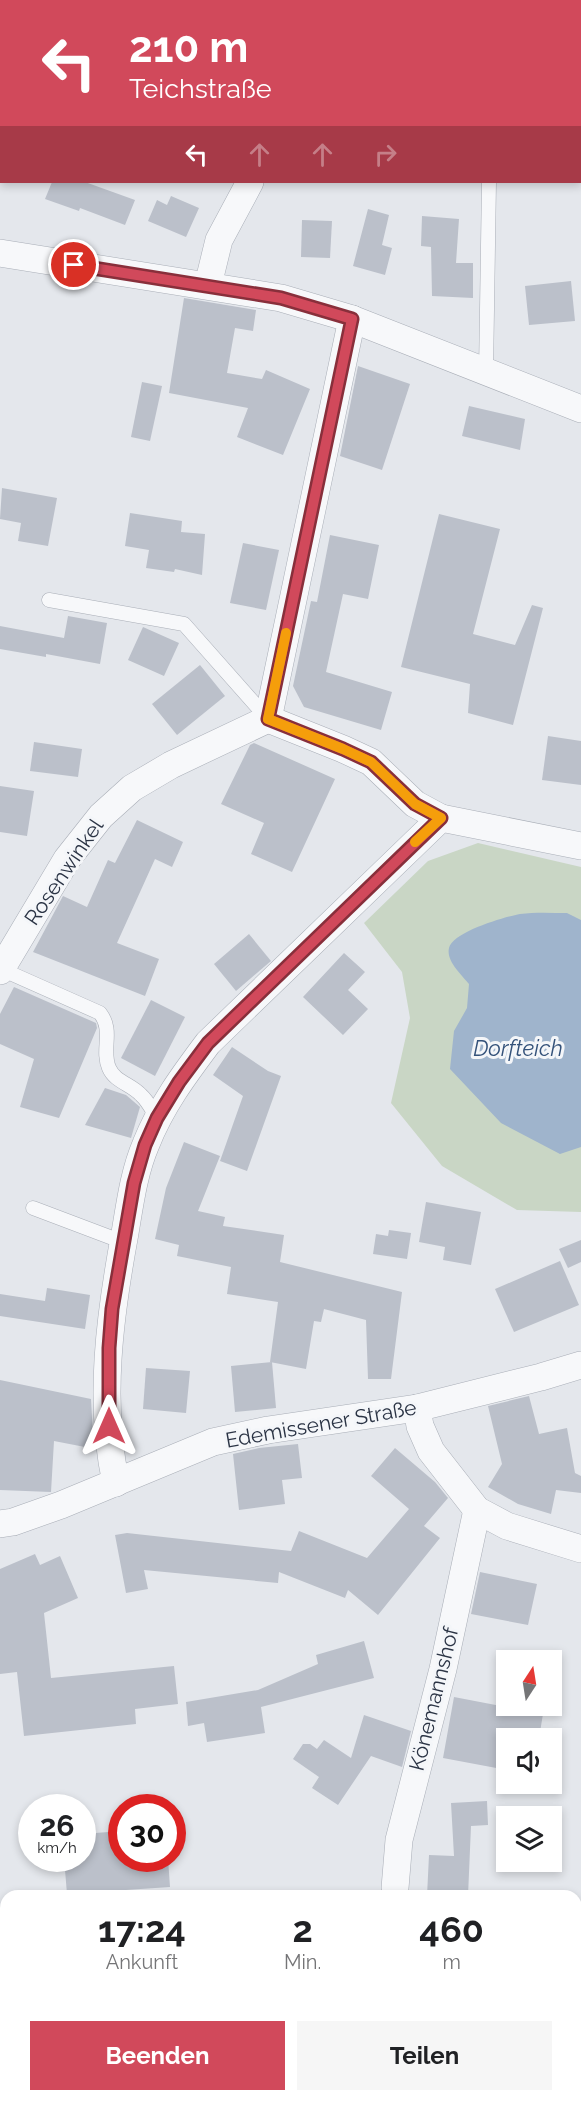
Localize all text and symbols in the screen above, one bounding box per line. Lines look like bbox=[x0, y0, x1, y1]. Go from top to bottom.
text: 210 m bbox=[129, 23, 248, 72]
icon: left bbox=[30, 24, 108, 102]
text: Teichstraße bbox=[129, 73, 272, 104]
icon: left bbox=[180, 138, 213, 171]
icon: ahead bbox=[243, 138, 276, 171]
icon: ahead bbox=[306, 138, 339, 171]
icon: right bbox=[369, 138, 402, 171]
pin bbox=[48, 239, 99, 290]
icon: arrive bbox=[57, 248, 90, 281]
street label: Rosenwinkel bbox=[19, 814, 108, 930]
water label: Dorfteich bbox=[473, 1035, 563, 1061]
position arrow bbox=[77, 1394, 141, 1458]
street label: Edemissener Straße bbox=[223, 1394, 418, 1453]
street label: Könemannshof bbox=[404, 1624, 464, 1773]
north arrow bbox=[496, 1650, 562, 1716]
map controls bbox=[496, 1650, 562, 1872]
button: sound bbox=[496, 1728, 562, 1794]
speed limit sign: 30 bbox=[108, 1794, 186, 1872]
button: layers bbox=[496, 1806, 562, 1872]
text: 26 bbox=[39, 1808, 75, 1843]
text: km/h bbox=[37, 1839, 77, 1857]
text: 17:24 bbox=[98, 1908, 186, 1950]
text: 2 bbox=[292, 1908, 313, 1950]
text: 460 bbox=[419, 1908, 484, 1950]
text: Ankunft bbox=[106, 1950, 178, 1974]
text: Min. bbox=[284, 1950, 321, 1974]
text: m bbox=[442, 1950, 461, 1974]
button: Beenden bbox=[30, 2021, 285, 2090]
button: Teilen bbox=[297, 2021, 552, 2090]

